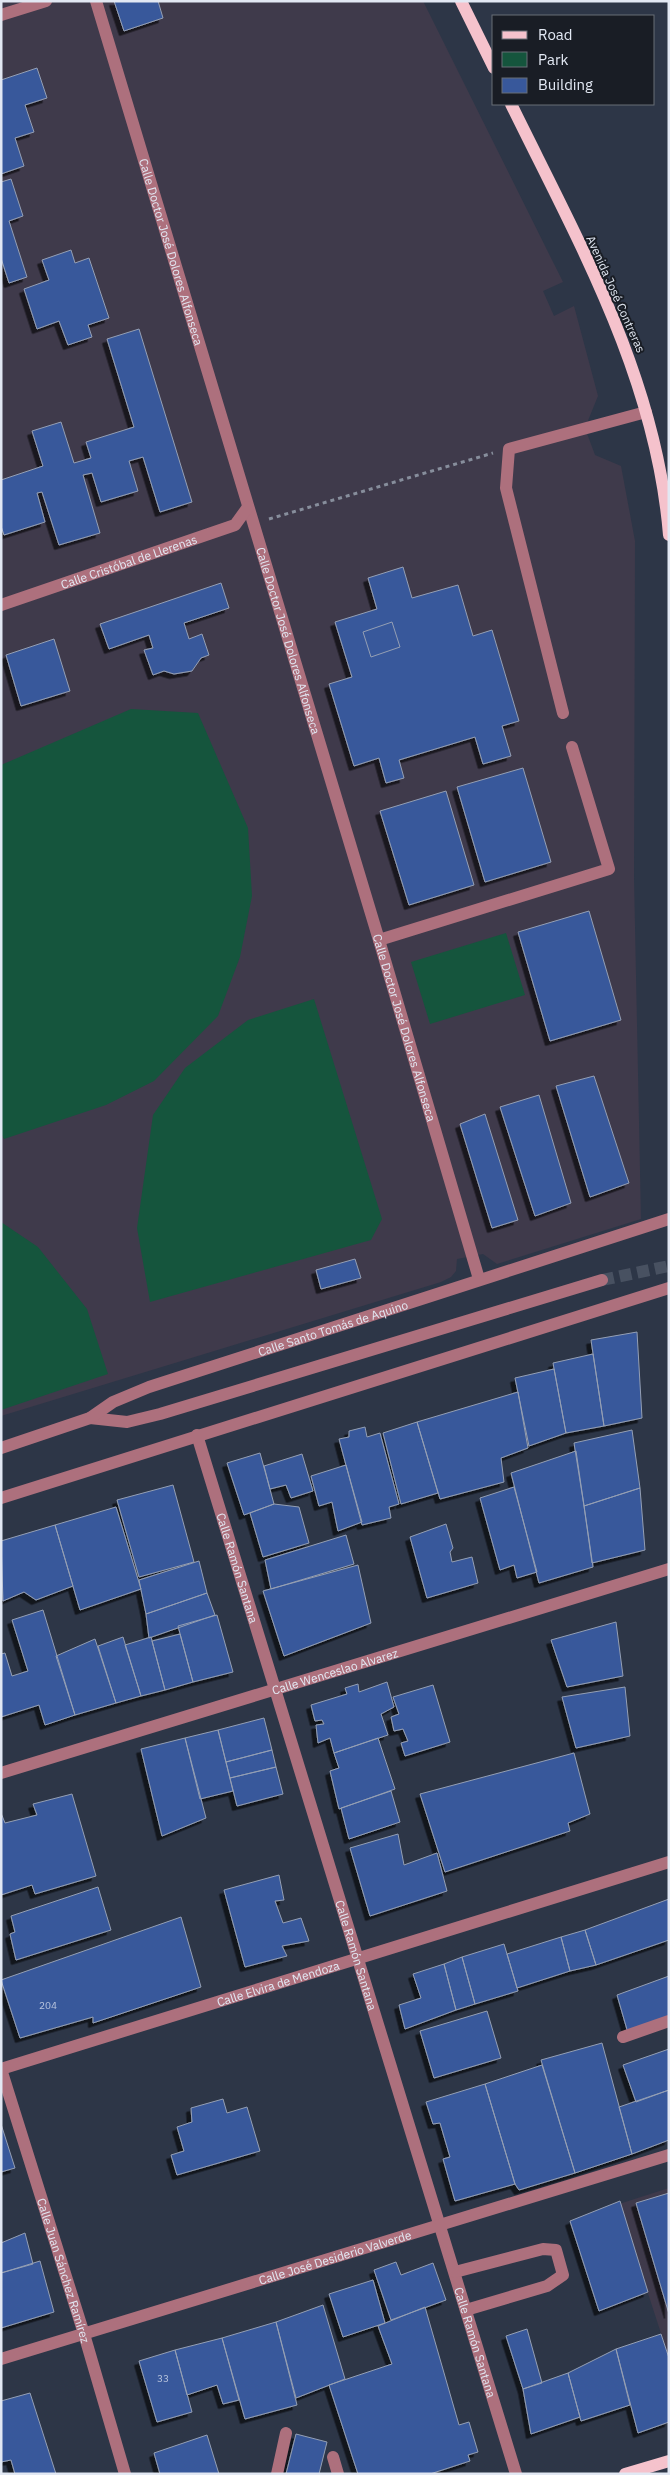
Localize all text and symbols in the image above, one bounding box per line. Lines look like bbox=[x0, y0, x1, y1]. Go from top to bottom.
legend bbox=[492, 15, 655, 105]
text: Road bbox=[538, 25, 573, 44]
text: Park bbox=[538, 50, 568, 69]
text: Building bbox=[538, 75, 593, 94]
street label: Calle Doctor José Dolores Alfonseca bbox=[136, 156, 207, 348]
street label: Avenida José Contreras bbox=[583, 233, 649, 355]
street label: Calle Cristóbal de Llerenas bbox=[59, 531, 199, 592]
street label: Calle Doctor José Dolores Alfonseca bbox=[253, 545, 324, 737]
street label: Calle Doctor José Dolores Alfonseca bbox=[370, 932, 440, 1124]
street label: Calle Santo Tomás de Aquino bbox=[256, 1296, 410, 1359]
street label: Calle Ramón Santana bbox=[214, 1511, 262, 1626]
street label: Calle Wenceslao Alvarez bbox=[270, 1645, 400, 1697]
street label: Calle Ramón Santana bbox=[333, 1898, 381, 2013]
street label: Calle Elvira de Mendoza bbox=[215, 1957, 342, 2009]
house number: 204 bbox=[39, 1999, 57, 2012]
street label: Calle Juan Sánchez Ramírez bbox=[34, 2196, 94, 2345]
street label: Calle José Desiderio Valverde bbox=[257, 2227, 413, 2287]
street label: Calle Ramón Santana bbox=[452, 2285, 500, 2400]
house number: 33 bbox=[157, 2372, 169, 2385]

